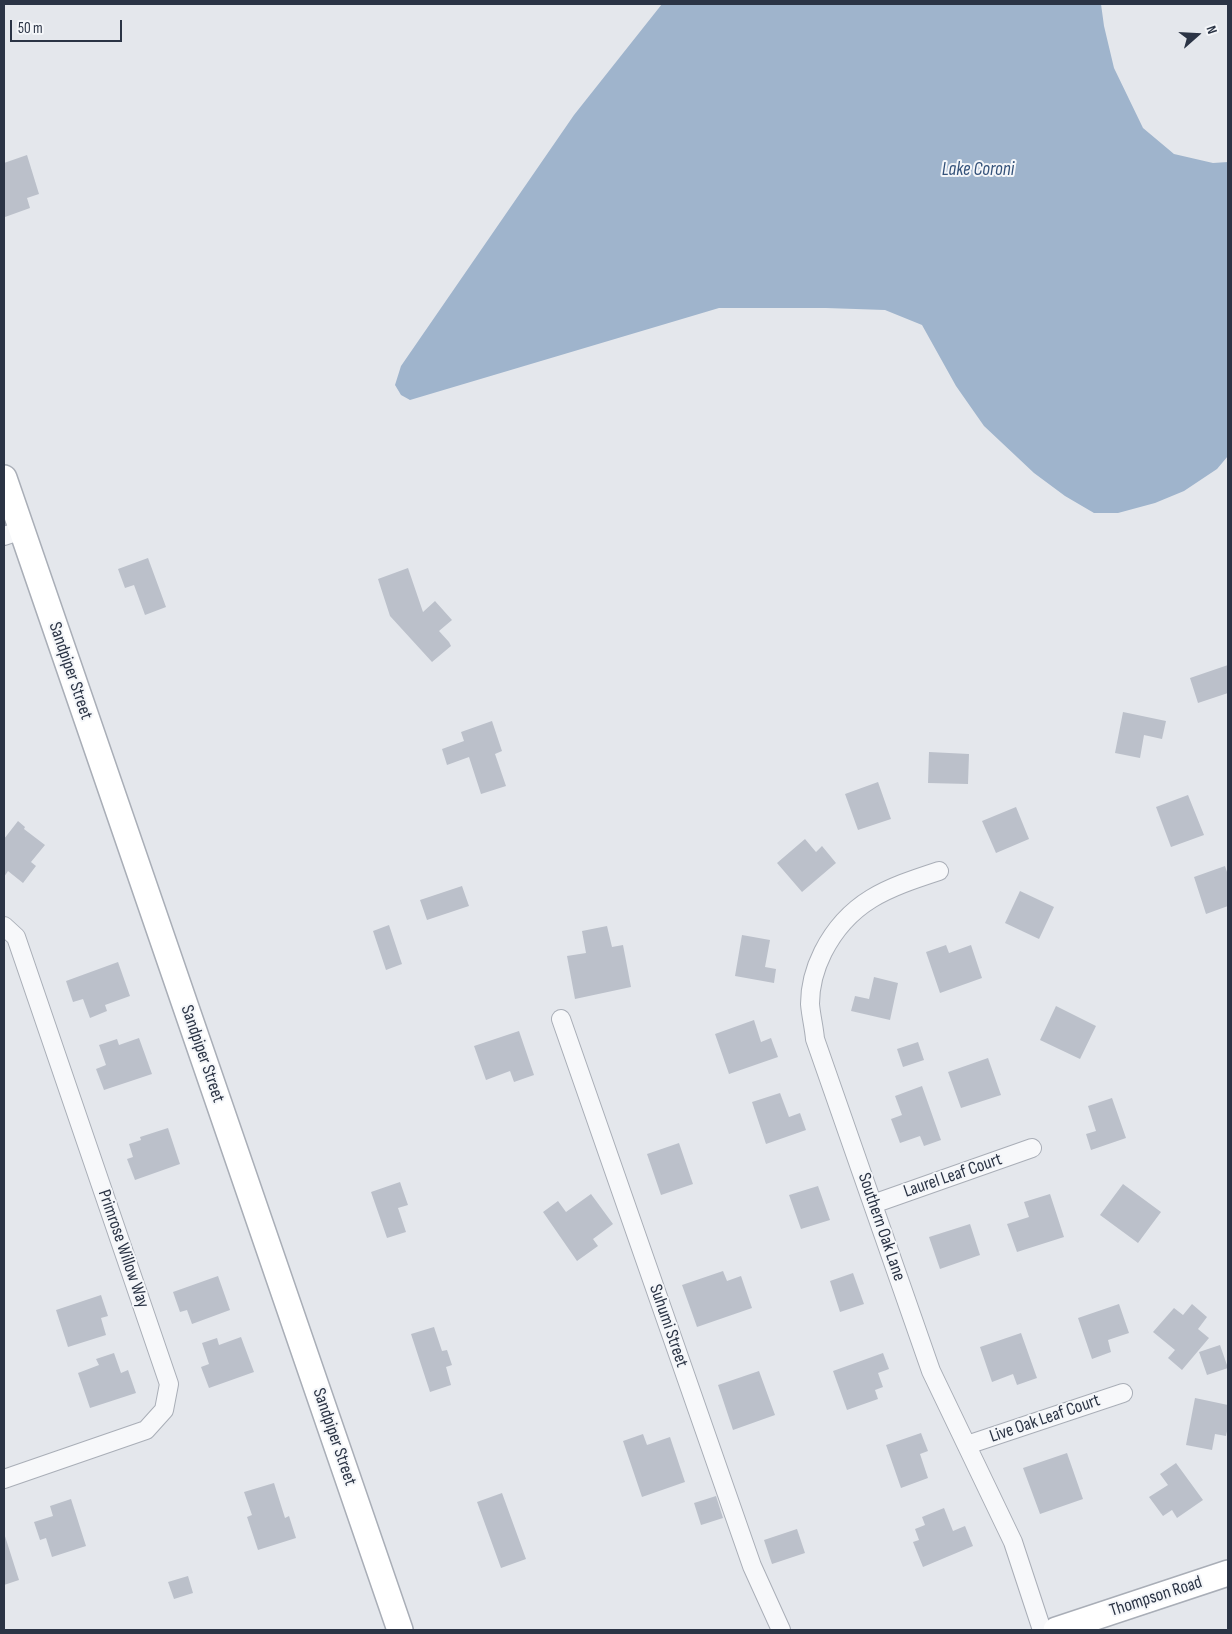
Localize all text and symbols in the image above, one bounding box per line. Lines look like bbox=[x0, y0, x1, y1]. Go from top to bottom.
scale bar bbox=[12, 10, 125, 42]
north arrow bbox=[1172, 10, 1222, 60]
text: 50 m bbox=[18, 19, 43, 38]
text: N bbox=[1202, 24, 1221, 36]
water label: Lake Coroni bbox=[942, 159, 1014, 181]
street label: Sandpiper Street bbox=[43, 620, 97, 722]
street label: Sandpiper Street bbox=[175, 1003, 229, 1105]
street label: Laurel Leaf Court bbox=[901, 1149, 1005, 1203]
street label: Southern Oak Lane bbox=[852, 1170, 910, 1284]
street label: Primrose Willow Way bbox=[93, 1187, 153, 1311]
street label: Suhumi Street bbox=[644, 1282, 692, 1370]
street label: Sandpiper Street bbox=[307, 1386, 361, 1488]
street label: Live Oak Leaf Court bbox=[987, 1390, 1103, 1448]
street label: Thompson Road bbox=[1107, 1572, 1205, 1622]

